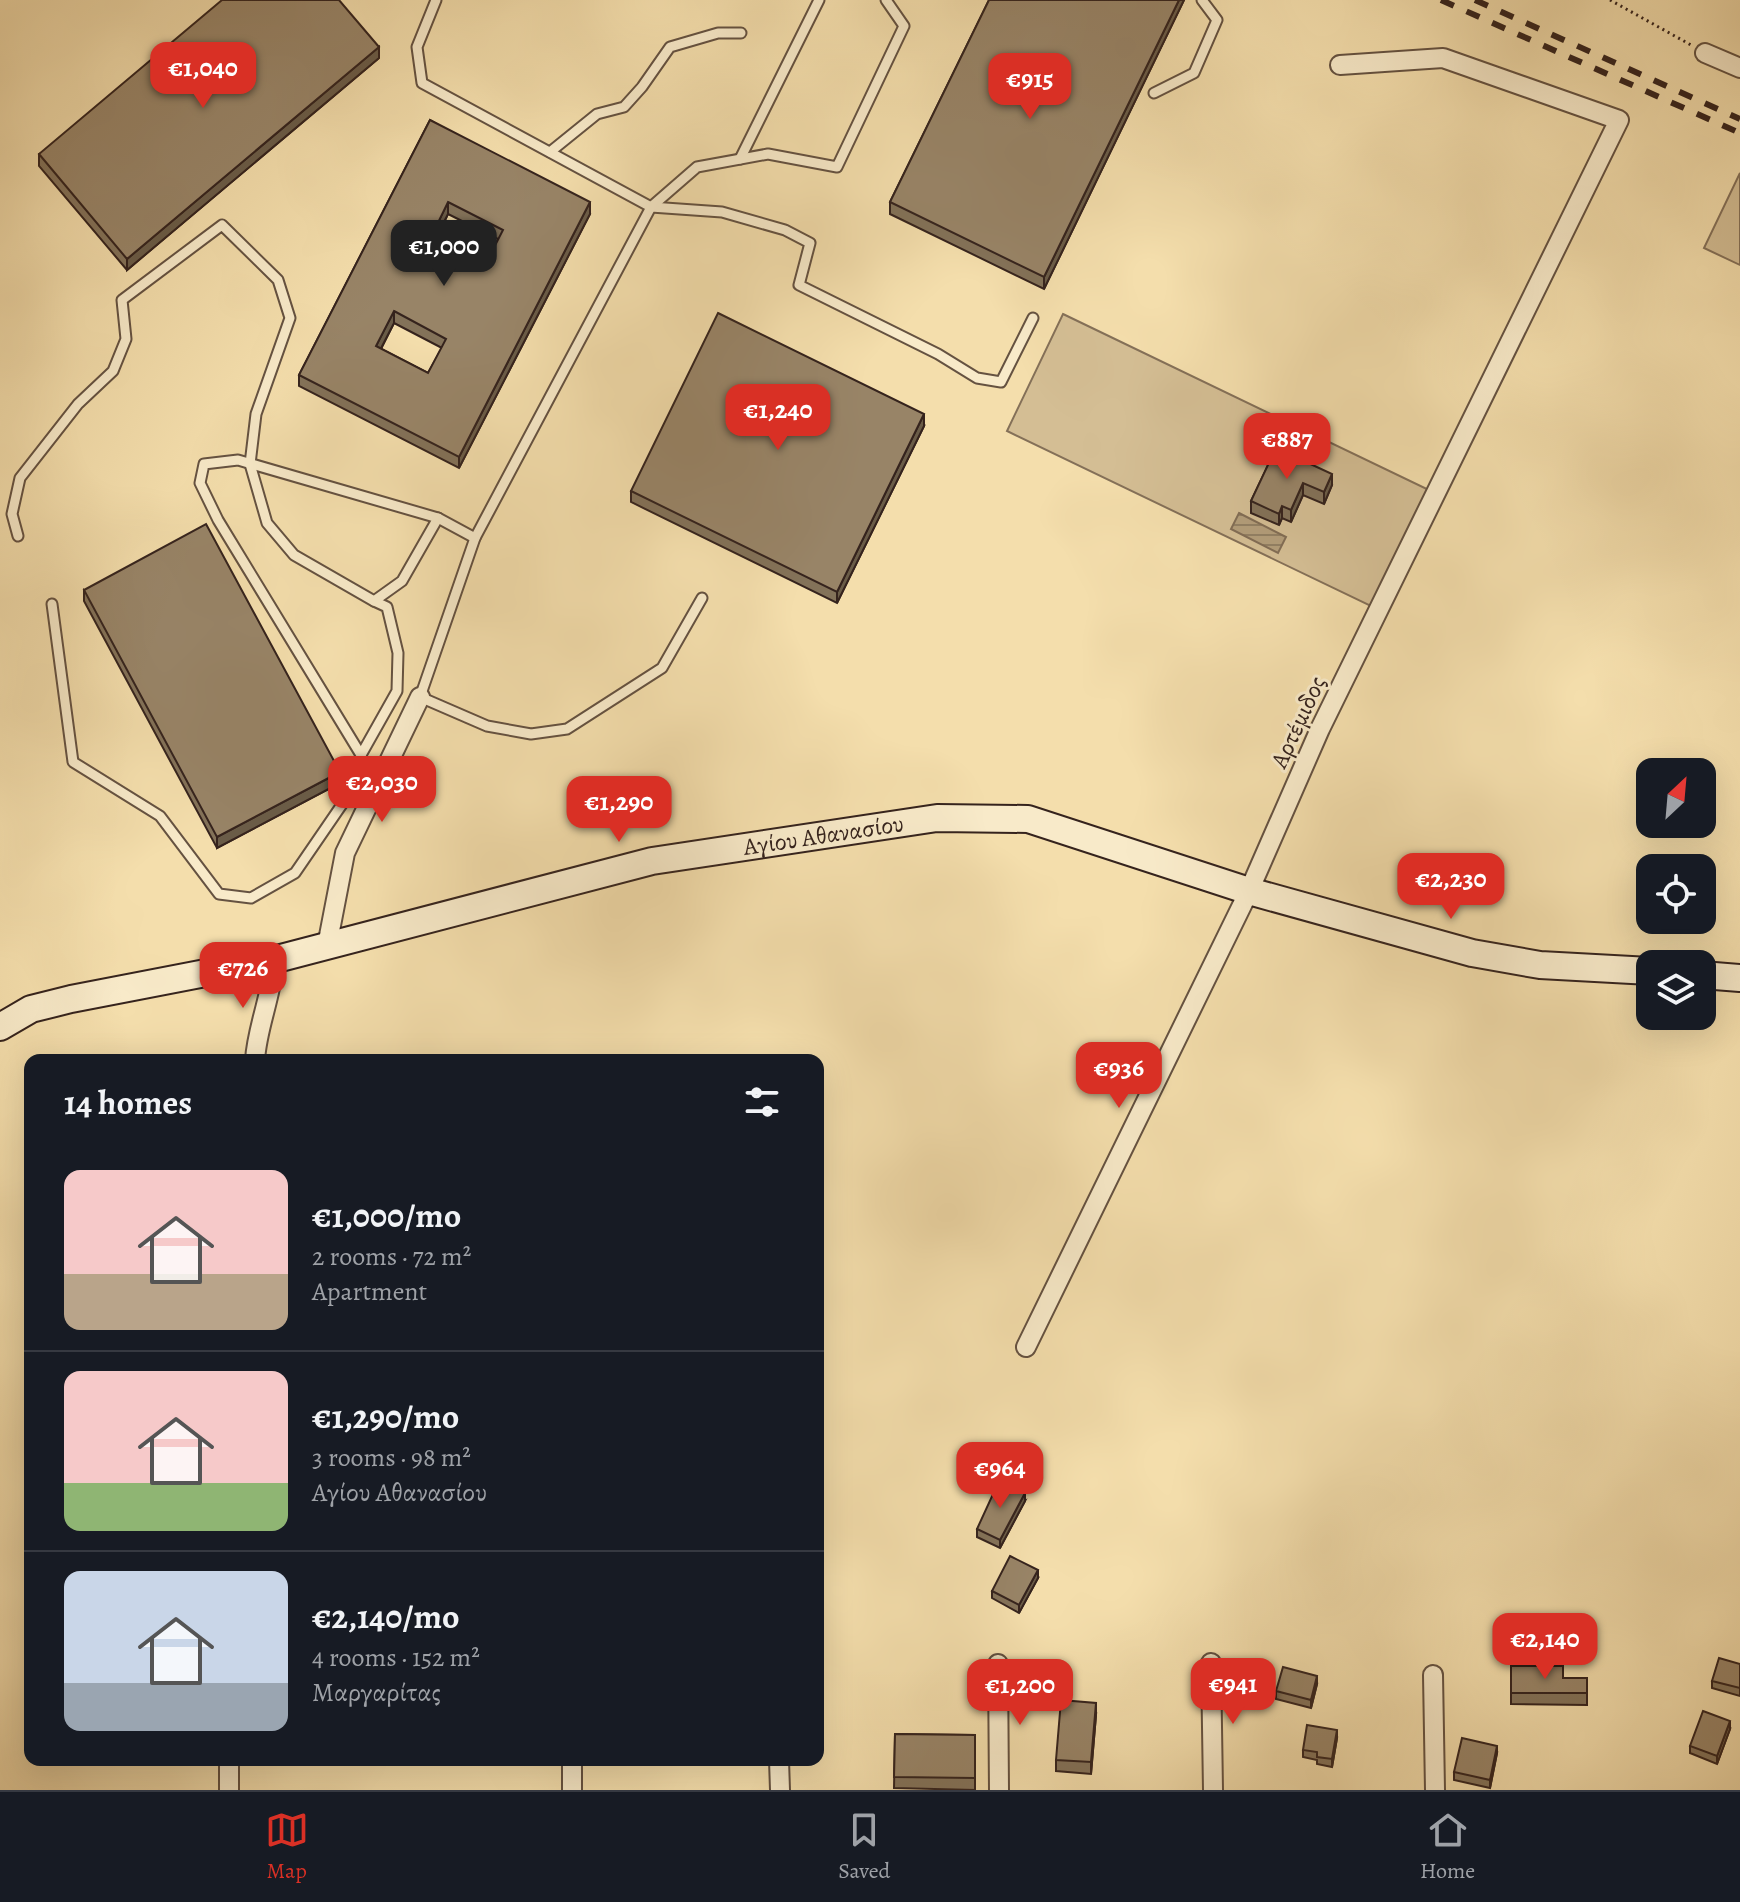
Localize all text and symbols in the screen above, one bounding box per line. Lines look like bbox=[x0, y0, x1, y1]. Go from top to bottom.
pin: €1,040 bbox=[138, 42, 268, 110]
text: €1,040 bbox=[168, 50, 238, 85]
pin: €915 bbox=[983, 53, 1077, 121]
text: €915 bbox=[1006, 61, 1054, 96]
pin: €1,000 bbox=[379, 220, 509, 288]
text: €1,000 bbox=[409, 228, 479, 263]
pin: €1,240 bbox=[713, 384, 843, 452]
text: €1,240 bbox=[743, 392, 813, 427]
pin: €887 bbox=[1240, 413, 1334, 481]
text: €887 bbox=[1262, 421, 1313, 456]
street label: Αρτέμιδος bbox=[1262, 671, 1333, 774]
pin: €2,030 bbox=[317, 756, 447, 824]
north arrow bbox=[1636, 758, 1716, 838]
map controls bbox=[1636, 758, 1716, 1030]
text: €2,030 bbox=[346, 764, 418, 799]
pin: €1,290 bbox=[554, 776, 684, 844]
text: €1,290 bbox=[585, 784, 653, 819]
street label: Αγίου Αθανασίου bbox=[740, 807, 906, 863]
pin: €2,230 bbox=[1386, 853, 1516, 921]
button: locate bbox=[1636, 854, 1716, 934]
text: €2,230 bbox=[1415, 861, 1487, 896]
pin: €726 bbox=[196, 942, 290, 1010]
text: €726 bbox=[218, 950, 268, 985]
button: layers bbox=[1636, 950, 1716, 1030]
pin: €936 bbox=[1072, 1042, 1166, 1110]
text: €936 bbox=[1094, 1050, 1144, 1085]
text: 14 homes bbox=[64, 1079, 192, 1126]
icon: filters bbox=[740, 1080, 784, 1124]
text: €1,000/mo bbox=[312, 1192, 461, 1239]
icon: home bbox=[128, 1202, 224, 1298]
text: 2 rooms · 72 m² bbox=[312, 1239, 471, 1274]
text: Apartment bbox=[312, 1274, 427, 1309]
text: €1,290/mo bbox=[312, 1393, 459, 1440]
icon: home bbox=[128, 1403, 224, 1499]
text: 3 rooms · 98 m² bbox=[312, 1440, 471, 1475]
pin: €964 bbox=[953, 1442, 1047, 1510]
text: €964 bbox=[974, 1450, 1026, 1485]
text: Αγίου Αθανασίου bbox=[312, 1475, 487, 1510]
text: €2,140/mo bbox=[312, 1593, 460, 1640]
icon: home bbox=[128, 1603, 224, 1699]
pin: €2,140 bbox=[1480, 1613, 1610, 1681]
text: €2,140 bbox=[1510, 1621, 1580, 1656]
text: 4 rooms · 152 m² bbox=[312, 1640, 480, 1675]
pin: €941 bbox=[1186, 1658, 1280, 1726]
pin: €1,200 bbox=[955, 1659, 1085, 1727]
text: €941 bbox=[1209, 1666, 1257, 1701]
text: €1,200 bbox=[985, 1667, 1055, 1702]
text: Μαργαρίτας bbox=[312, 1675, 441, 1710]
tab: Map bbox=[265, 1808, 309, 1886]
tab: Saved bbox=[838, 1808, 890, 1886]
tab: Home bbox=[1420, 1808, 1475, 1886]

